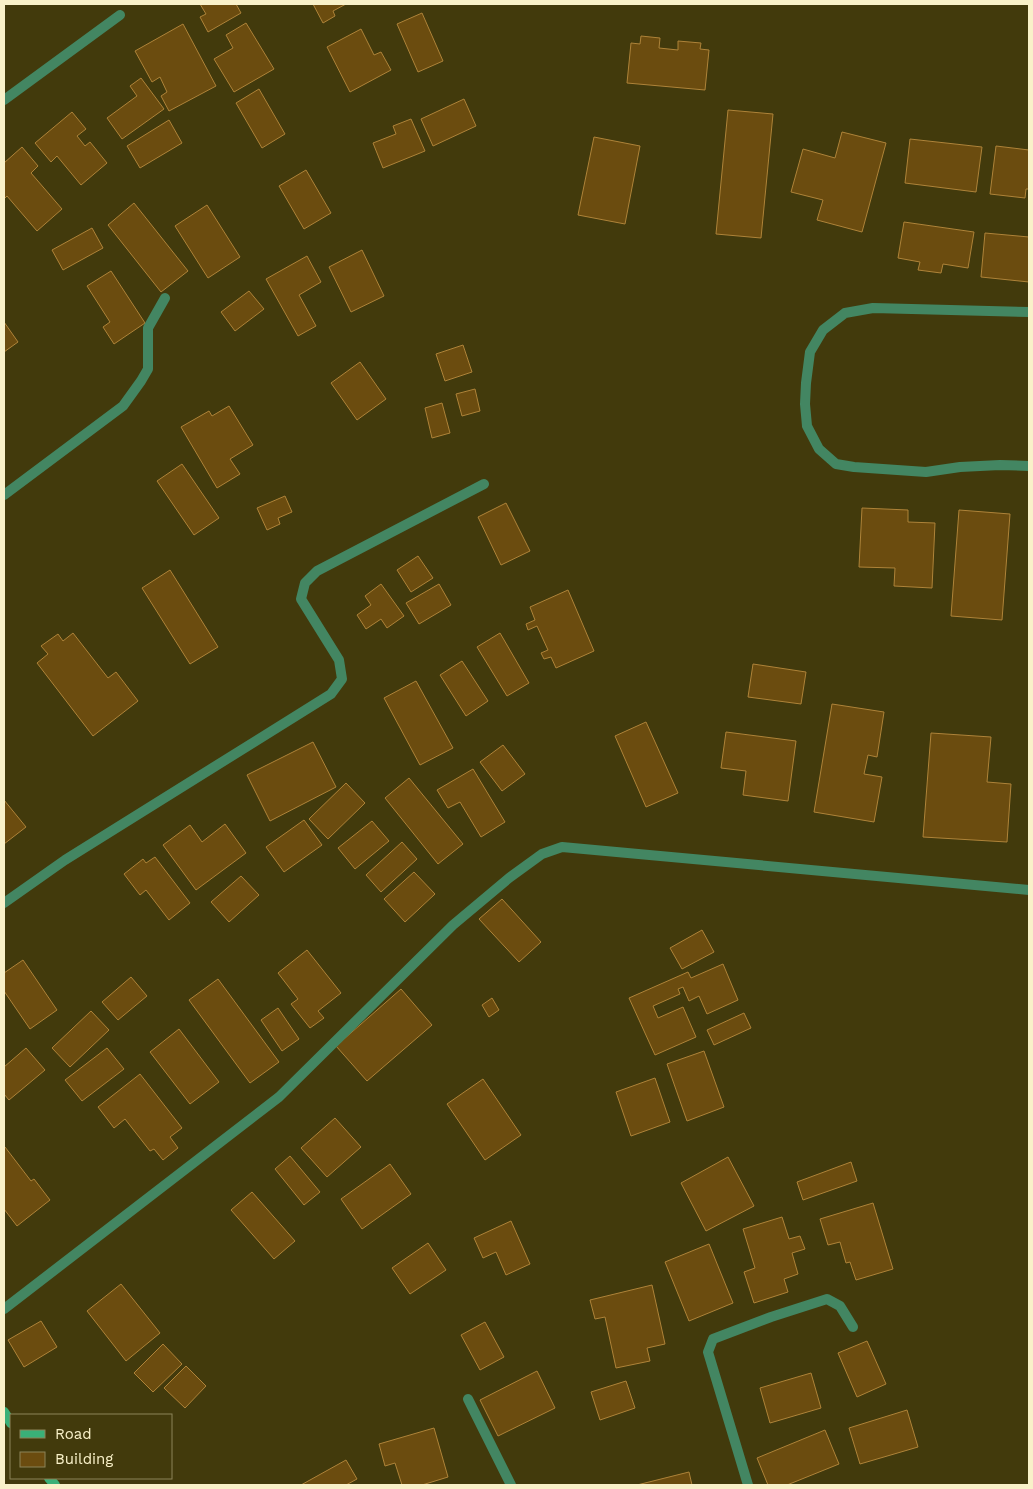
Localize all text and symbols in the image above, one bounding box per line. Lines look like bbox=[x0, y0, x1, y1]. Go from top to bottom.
legend bbox=[10, 1414, 172, 1479]
text: Road bbox=[55, 1425, 92, 1443]
text: Building bbox=[55, 1450, 113, 1468]

